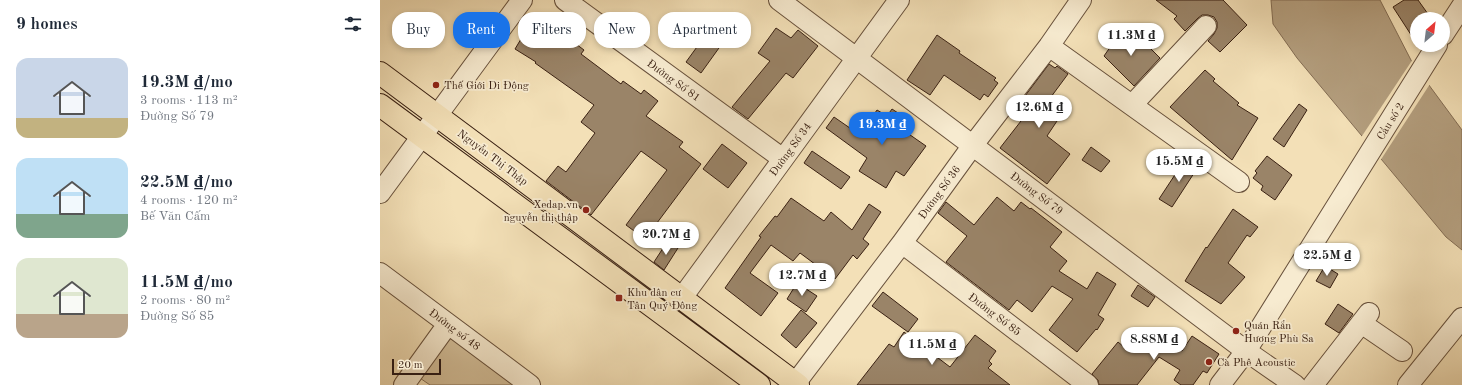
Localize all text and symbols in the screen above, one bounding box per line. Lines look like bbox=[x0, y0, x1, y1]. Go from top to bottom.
chip: Buy bbox=[392, 12, 445, 48]
chip: Rent bbox=[453, 12, 510, 48]
chip: Filters bbox=[518, 12, 586, 48]
chip: New bbox=[594, 12, 650, 48]
chip: Apartment bbox=[658, 12, 751, 48]
north arrow bbox=[1410, 12, 1450, 52]
map controls bbox=[1410, 12, 1450, 52]
icon: filters bbox=[342, 13, 364, 35]
text: 9 homes bbox=[16, 16, 78, 33]
pin: 11.3M ₫ bbox=[1094, 23, 1168, 57]
text: 11.3M ₫ bbox=[1107, 29, 1155, 42]
street label: Đường Số 81 bbox=[644, 57, 702, 104]
icon: home bbox=[48, 74, 96, 122]
text: 19.3M ₫/mo bbox=[140, 74, 233, 91]
marker: Thế Giới Di Động bbox=[431, 80, 441, 90]
place label: Thế Giới Di Động bbox=[444, 80, 529, 92]
text: 3 rooms · 113 m² bbox=[140, 94, 238, 107]
pin: 12.6M ₫ bbox=[1002, 95, 1076, 129]
text: 12.6M ₫ bbox=[1015, 101, 1063, 114]
street label: Cầu số 2 bbox=[1375, 101, 1407, 142]
text: Đường Số 79 bbox=[140, 110, 214, 123]
pin: 19.3M ₫ bbox=[845, 112, 919, 146]
text: 19.3M ₫ bbox=[858, 118, 906, 131]
street label: Đường Số 34 bbox=[767, 121, 814, 179]
street label: Nguyễn Thị Thập bbox=[455, 127, 530, 188]
pin: 15.5M ₫ bbox=[1142, 149, 1216, 183]
text: 15.5M ₫ bbox=[1155, 155, 1203, 168]
street label: Đường Số 36 bbox=[916, 164, 963, 222]
street label: Đường Số 79 bbox=[1008, 170, 1065, 218]
icon: home bbox=[48, 174, 96, 222]
text: 22.5M ₫/mo bbox=[140, 174, 233, 191]
text: 4 rooms · 120 m² bbox=[140, 194, 238, 207]
place label: Xedap.vn nguyễn thị thập bbox=[504, 200, 578, 224]
marker: Xedap.vn nguyễn thị thập bbox=[581, 205, 591, 215]
text: Bế Văn Cấm bbox=[140, 210, 210, 223]
pin: 20.7M ₫ bbox=[629, 222, 703, 256]
text: 20.7M ₫ bbox=[642, 228, 690, 241]
pin: 22.5M ₫ bbox=[1290, 243, 1364, 277]
text: 22.5M ₫ bbox=[1303, 249, 1351, 262]
pin: 12.7M ₫ bbox=[765, 263, 839, 297]
text: 12.7M ₫ bbox=[778, 269, 826, 282]
icon: home bbox=[48, 274, 96, 322]
text: 11.5M ₫/mo bbox=[140, 274, 233, 291]
place label: Khu dân cư Tân Quý Đông bbox=[627, 288, 697, 312]
street label: Đường Số 85 bbox=[966, 291, 1023, 339]
marker: Khu dân cư Tân Quý Đông bbox=[614, 293, 624, 303]
text: 2 rooms · 80 m² bbox=[140, 294, 230, 307]
street label: Đường số 48 bbox=[427, 307, 482, 353]
text: Đường Số 85 bbox=[140, 310, 214, 323]
place label: Quán Rắn Hương Phù Sa bbox=[1244, 320, 1314, 345]
marker: Quán Rắn Hương Phù Sa bbox=[1231, 326, 1241, 336]
pin: 8.88M ₫ bbox=[1117, 327, 1191, 361]
pin: 11.5M ₫ bbox=[895, 332, 969, 366]
text: 8.88M ₫ bbox=[1130, 333, 1178, 346]
text: 11.5M ₫ bbox=[908, 338, 956, 351]
scale bar bbox=[392, 357, 441, 376]
marker: Cà Phê Acoustic bbox=[1204, 357, 1214, 367]
place label: Cà Phê Acoustic bbox=[1217, 358, 1296, 369]
text: 20 m bbox=[398, 360, 423, 371]

